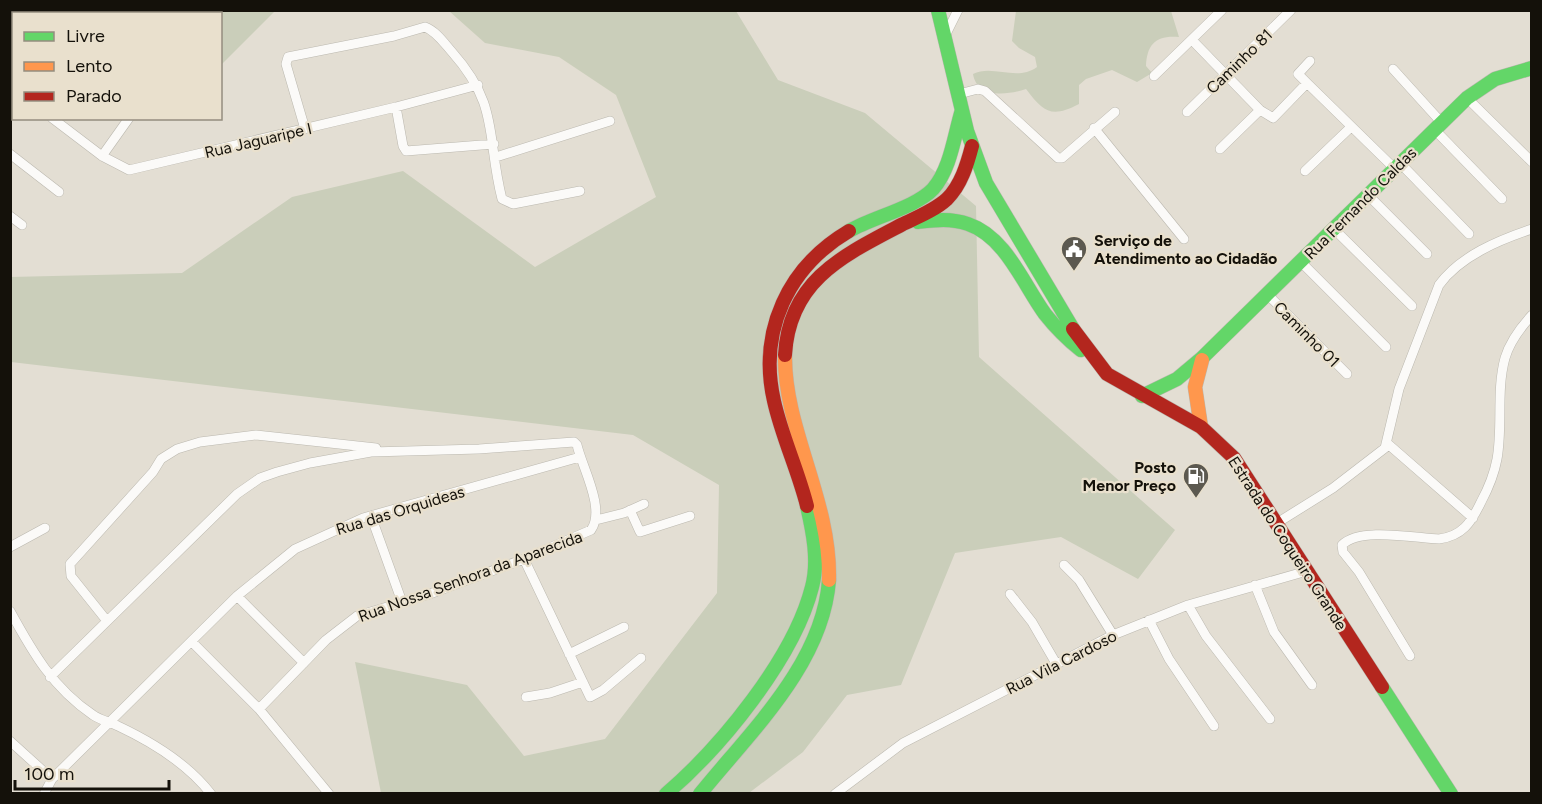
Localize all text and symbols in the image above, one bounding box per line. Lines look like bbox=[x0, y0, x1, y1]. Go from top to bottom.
legend bbox=[12, 12, 222, 120]
text: Livre bbox=[66, 25, 105, 47]
street label: Caminho 81 bbox=[1202, 25, 1276, 98]
text: Lento bbox=[66, 55, 112, 77]
text: Parado bbox=[66, 85, 122, 107]
street label: Rua Jaguaripe I bbox=[203, 119, 314, 162]
street label: Rua Fernando Caldas bbox=[1300, 143, 1420, 263]
place label: Serviço de Atendimento ao Cidadão bbox=[1094, 231, 1277, 268]
public building icon: Serviço de Atendimento ao Cidadão bbox=[1059, 234, 1089, 272]
street label: Caminho 01 bbox=[1270, 298, 1343, 371]
street label: Estrada do Coqueiro Grande bbox=[1224, 453, 1351, 634]
place label: Posto Menor Preço bbox=[1083, 458, 1176, 495]
fuel station icon: Posto Menor Preço bbox=[1181, 461, 1211, 499]
street label: Rua das Orquideas bbox=[334, 482, 467, 539]
street label: Rua Nossa Senhora da Aparecida bbox=[356, 527, 585, 626]
street label: Rua Vila Cardoso bbox=[1003, 626, 1120, 699]
scale bar bbox=[15, 753, 170, 791]
text: 100 m bbox=[24, 763, 74, 785]

